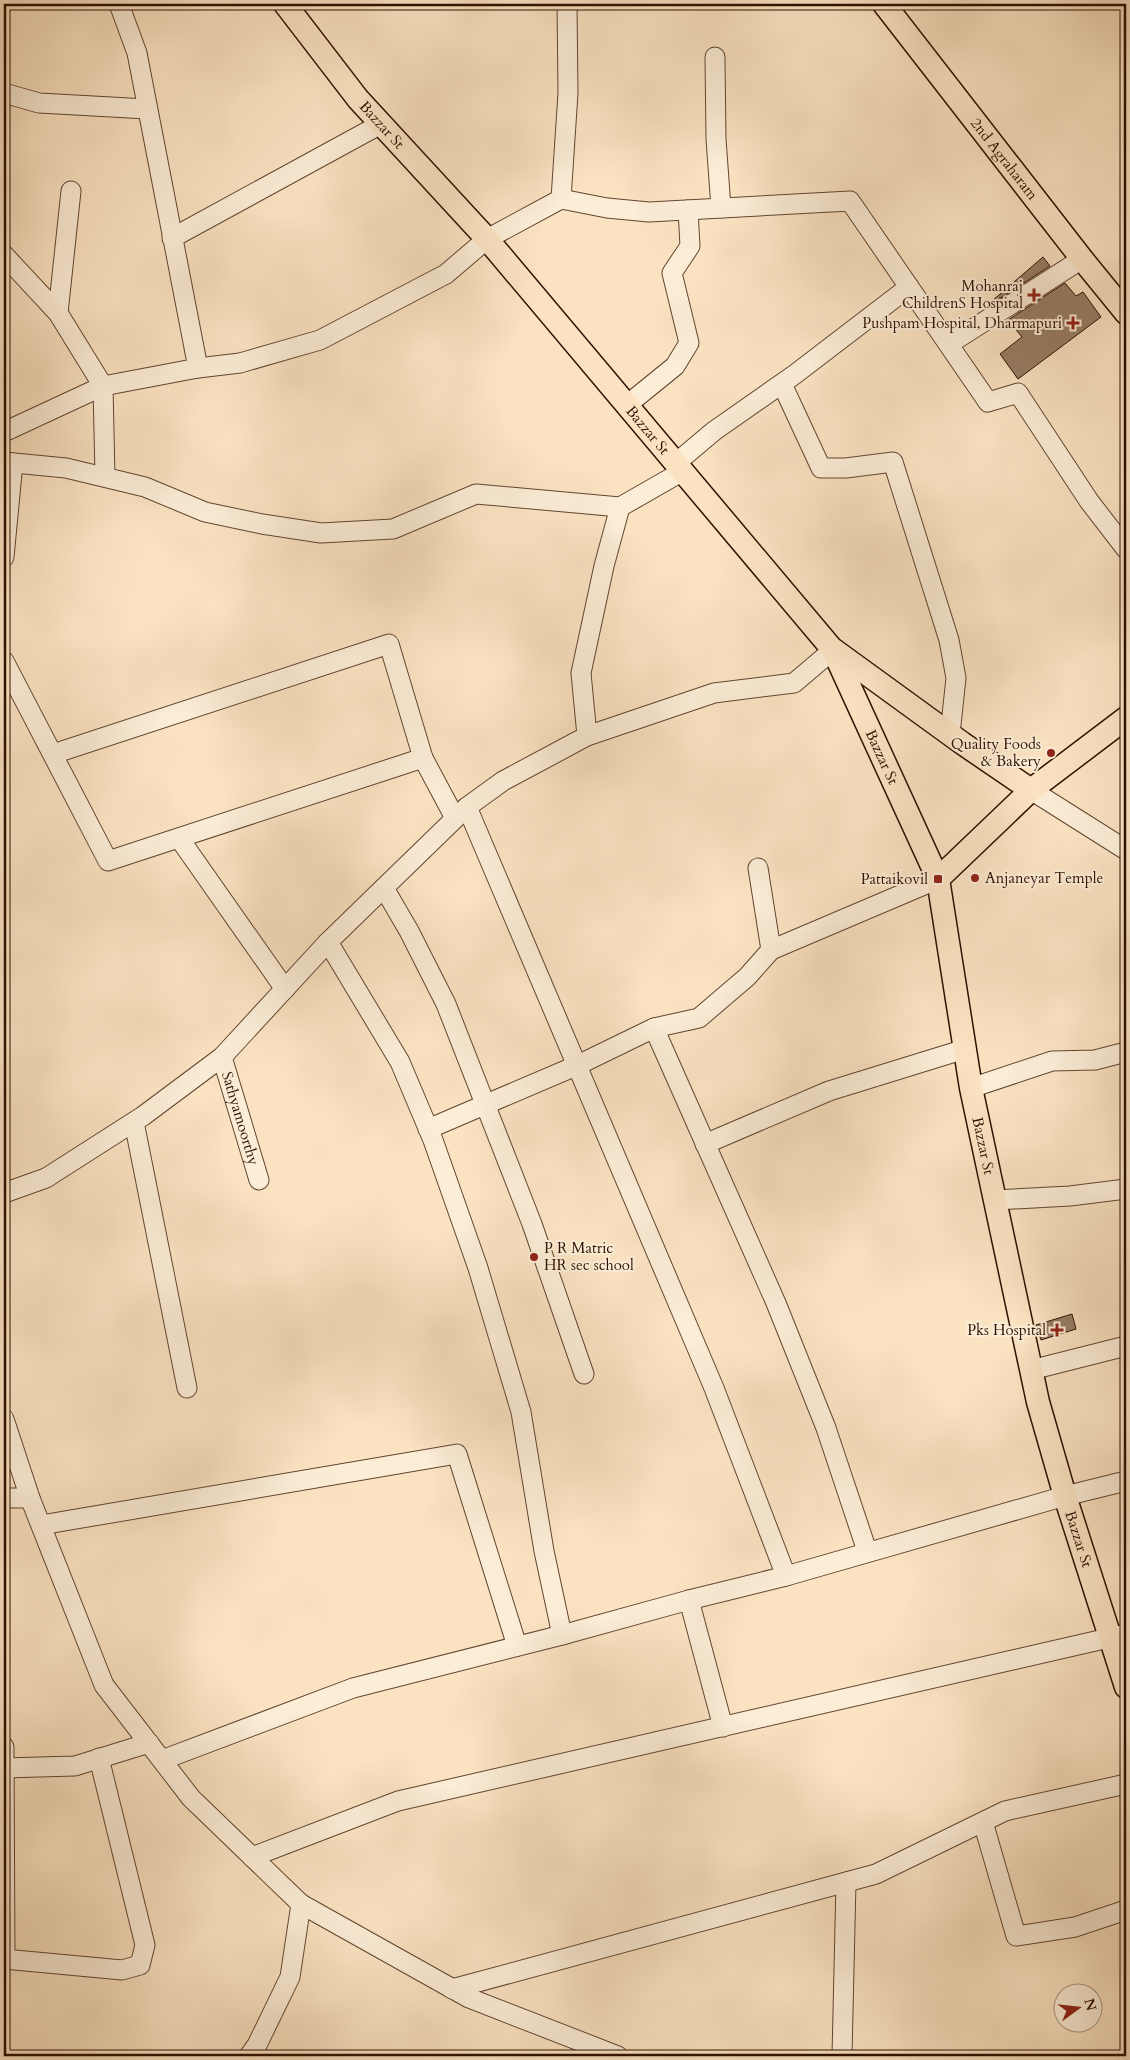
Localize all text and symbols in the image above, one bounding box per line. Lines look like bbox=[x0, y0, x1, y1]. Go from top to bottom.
street label: Bazzar St bbox=[355, 97, 409, 153]
street label: 2nd Agraharam bbox=[966, 114, 1043, 204]
place label: Mohanraj ChildrenS Hospital bbox=[902, 276, 1023, 313]
marker: Mohanraj ChildrenS Hospital bbox=[1027, 288, 1041, 302]
place label: Pushpam Hospital, Dharmapuri bbox=[862, 313, 1062, 333]
marker: Pushpam Hospital, Dharmapuri bbox=[1066, 316, 1080, 330]
street label: Bazzar St bbox=[621, 401, 674, 459]
street label: Bazzar St bbox=[861, 726, 903, 788]
place label: Quality Foods & Bakery bbox=[951, 734, 1041, 771]
marker: Quality Foods & Bakery bbox=[1045, 747, 1057, 759]
place label: Anjaneyar Temple bbox=[985, 868, 1103, 888]
place label: Pattaikovil bbox=[861, 869, 928, 889]
marker: Anjaneyar Temple bbox=[969, 872, 981, 884]
marker: Pattaikovil bbox=[932, 873, 944, 885]
street label: Sathyamoorthy bbox=[217, 1069, 264, 1168]
street label: Bazzar St bbox=[967, 1115, 999, 1177]
place label: P R Matric HR sec school bbox=[544, 1238, 634, 1275]
marker: P R Matric HR sec school bbox=[528, 1251, 540, 1263]
place label: Pks Hospital bbox=[967, 1320, 1046, 1340]
marker: Pks Hospital bbox=[1050, 1323, 1064, 1337]
street label: Bazzar St bbox=[1060, 1508, 1097, 1570]
north arrow bbox=[1052, 1982, 1102, 2032]
text: N bbox=[1079, 1996, 1101, 2013]

